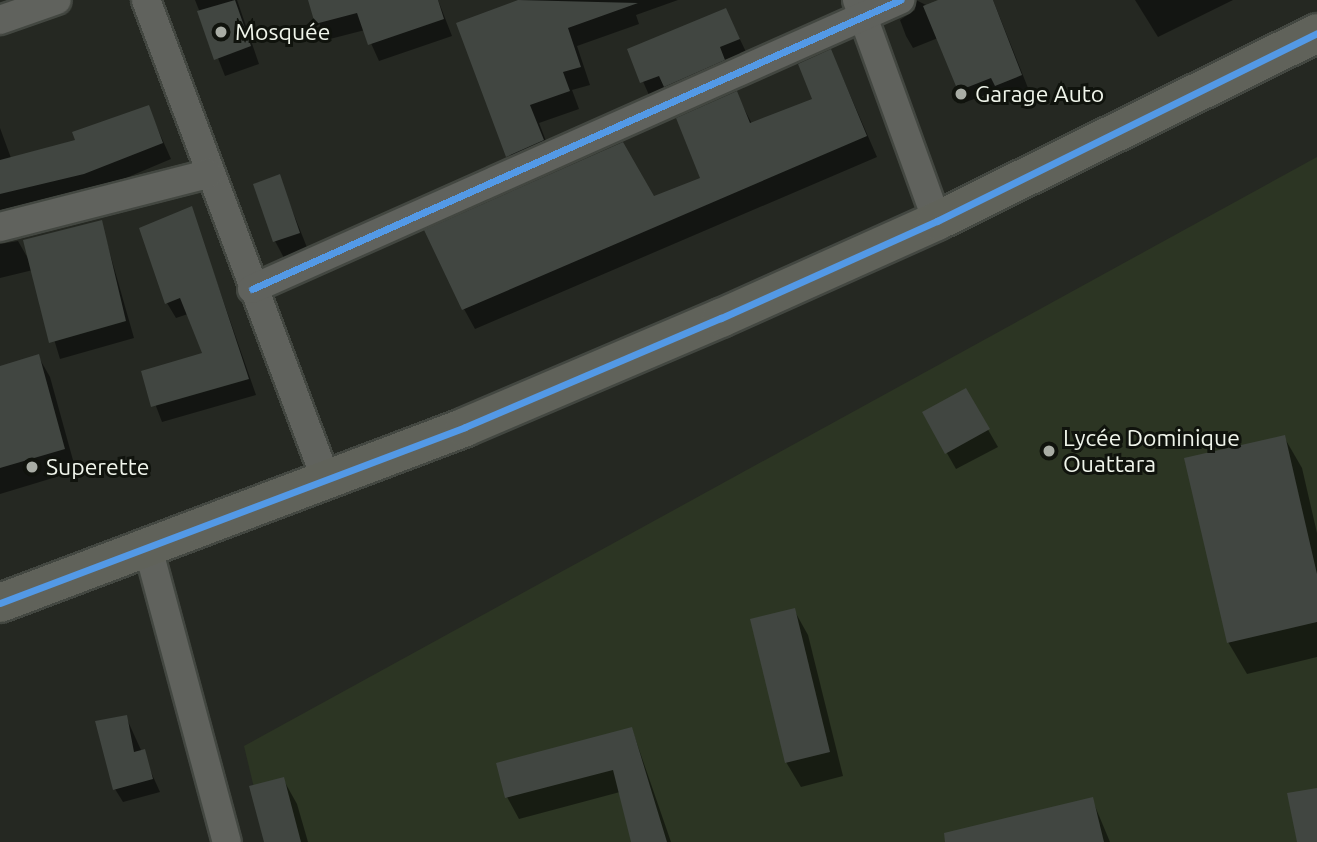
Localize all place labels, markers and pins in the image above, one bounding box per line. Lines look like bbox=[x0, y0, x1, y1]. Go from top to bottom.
place label: Mosquée bbox=[235, 18, 330, 46]
marker: Mosquée bbox=[213, 24, 229, 40]
place label: Garage Auto bbox=[975, 80, 1104, 108]
marker: Garage Auto bbox=[953, 86, 969, 102]
place label: Lycée Dominique Ouattara bbox=[1063, 424, 1240, 478]
marker: Lycée Dominique Ouattara bbox=[1041, 443, 1057, 459]
place label: Superette bbox=[46, 453, 149, 481]
marker: Superette bbox=[24, 459, 40, 475]

